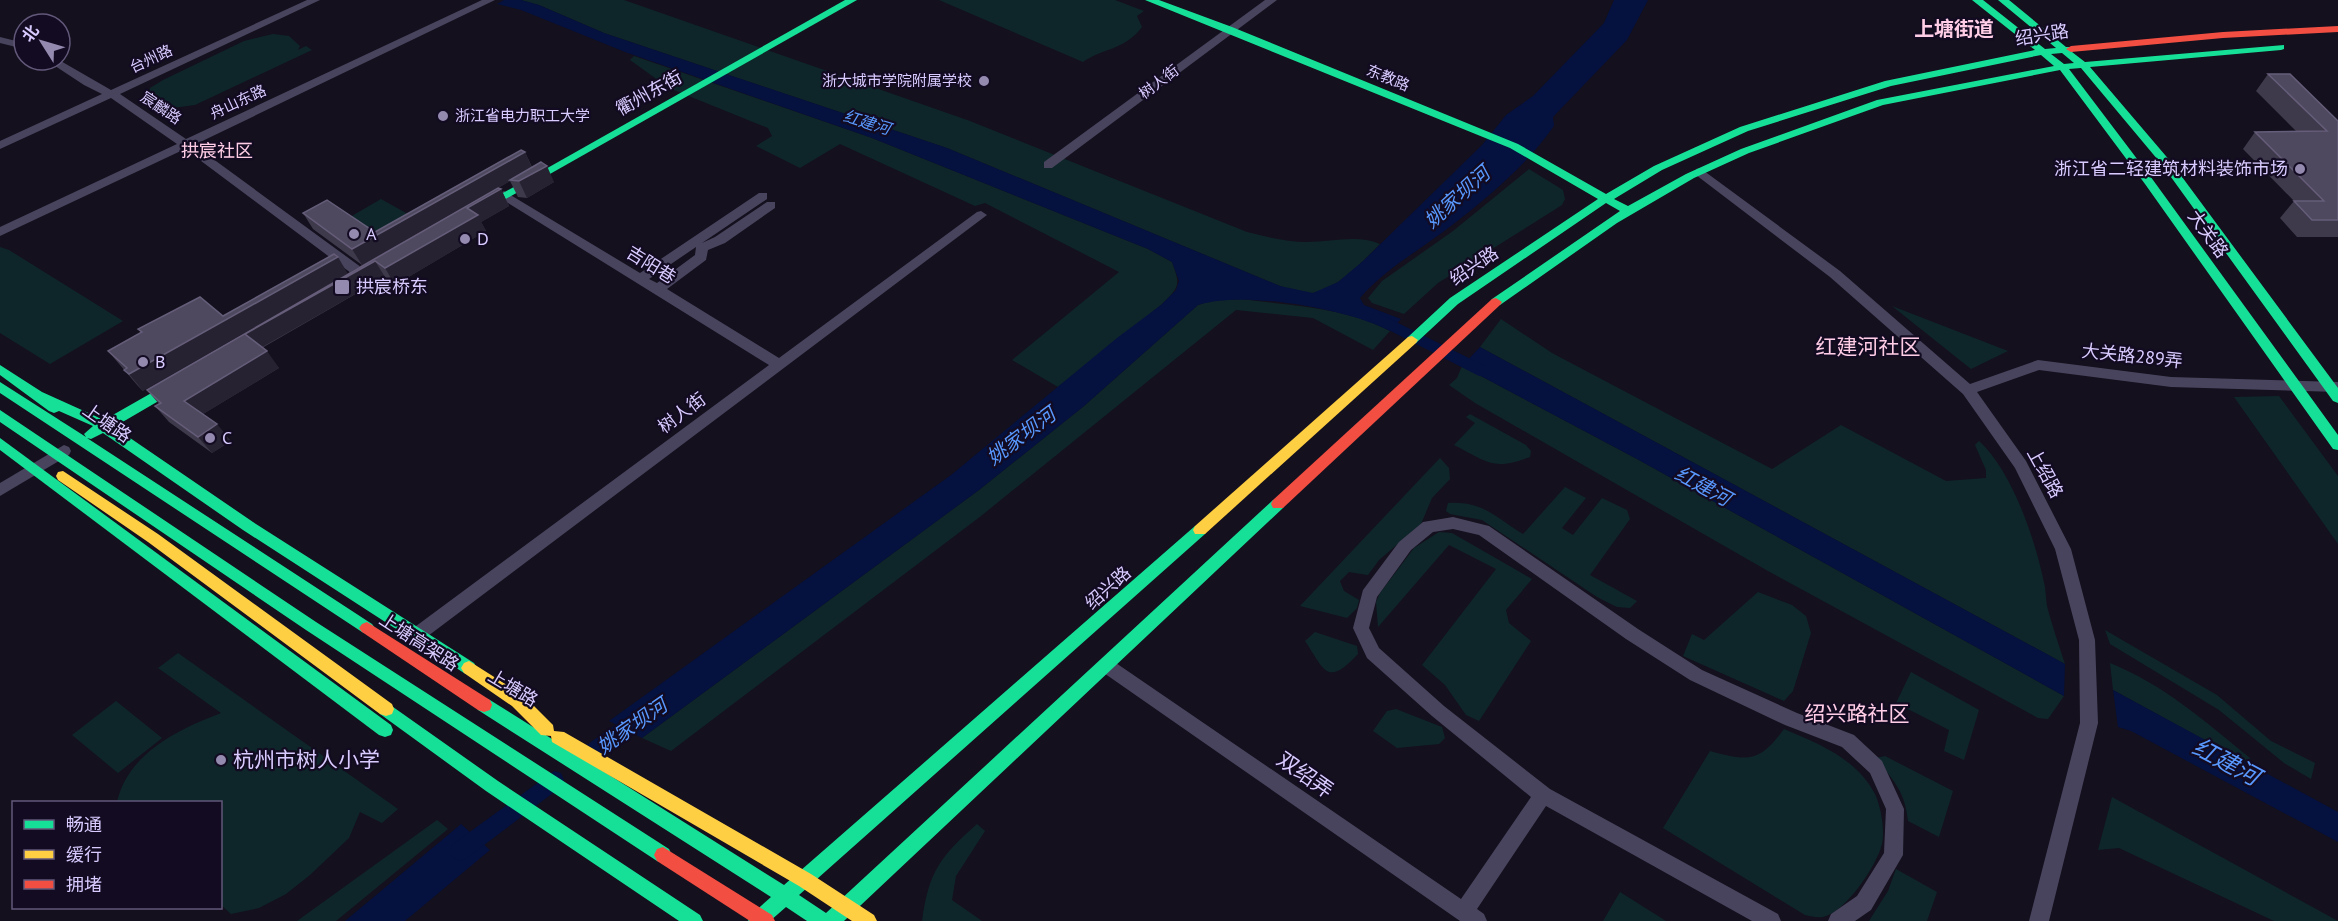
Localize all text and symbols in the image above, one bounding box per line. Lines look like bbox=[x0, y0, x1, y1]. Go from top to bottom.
north arrow bbox=[12, 12, 72, 72]
district label: 上塘街道 bbox=[1914, 16, 1994, 42]
street label: 绍兴路 bbox=[2013, 19, 2070, 50]
text: 北 bbox=[17, 21, 43, 45]
street label: 台州路 bbox=[126, 40, 175, 77]
street label: 树人街 bbox=[1135, 60, 1182, 103]
street label: 东教路 bbox=[1364, 60, 1413, 95]
street label: 衢州东街 bbox=[612, 65, 686, 120]
place label: 浙大城市学院附属学校 bbox=[822, 71, 972, 90]
marker: 浙大城市学院附属学校 bbox=[977, 74, 991, 88]
street label: 舟山东路 bbox=[207, 80, 269, 123]
street label: 宸麟路 bbox=[137, 87, 185, 128]
water label: 红建河 bbox=[841, 105, 896, 139]
place label: 浙江省电力职工大学 bbox=[455, 106, 590, 125]
marker: 浙江省电力职工大学 bbox=[436, 109, 450, 123]
district label: 拱宸社区 bbox=[181, 139, 253, 162]
place label: 浙江省二轻建筑材料装饰市场 bbox=[2054, 157, 2288, 180]
water label: 姚家坝河 bbox=[1419, 158, 1498, 233]
marker: 浙江省二轻建筑材料装饰市场 bbox=[2293, 162, 2307, 176]
street label: 大关路 bbox=[2183, 205, 2234, 262]
place label: A bbox=[366, 222, 377, 245]
marker: A bbox=[347, 227, 361, 241]
place label: D bbox=[477, 227, 489, 250]
marker: D bbox=[458, 232, 472, 246]
street label: 吉阳巷 bbox=[622, 241, 680, 289]
street label: 绍兴路 bbox=[1445, 241, 1503, 290]
place label: 拱宸桥东 bbox=[356, 275, 428, 298]
marker: 拱宸桥东 bbox=[333, 278, 351, 296]
district label: 红建河社区 bbox=[1816, 333, 1921, 360]
street label: 大关路289弄 bbox=[2080, 339, 2184, 372]
place label: B bbox=[155, 350, 166, 373]
marker: B bbox=[136, 355, 150, 369]
street label: 树人街 bbox=[653, 387, 710, 438]
street label: 上塘路 bbox=[79, 398, 136, 447]
water label: 姚家坝河 bbox=[981, 399, 1064, 470]
place label: C bbox=[222, 426, 232, 449]
marker: C bbox=[203, 431, 217, 445]
street label: 上绍路 bbox=[2022, 444, 2069, 502]
water label: 红建河 bbox=[1670, 460, 1739, 513]
street label: 绍兴路 bbox=[1080, 561, 1135, 614]
street label: 上塘高架路 bbox=[375, 607, 463, 676]
street label: 上塘路 bbox=[484, 664, 542, 711]
water label: 姚家坝河 bbox=[592, 690, 675, 760]
district label: 绍兴路社区 bbox=[1805, 700, 1910, 727]
water label: 红建河 bbox=[2187, 731, 2269, 794]
street label: 双绍弄 bbox=[1272, 745, 1339, 804]
place label: 杭州市树人小学 bbox=[233, 746, 380, 773]
marker: 杭州市树人小学 bbox=[214, 753, 228, 767]
legend bbox=[12, 801, 222, 909]
text: 畅通 bbox=[66, 813, 102, 836]
text: 缓行 bbox=[66, 843, 102, 866]
text: 拥堵 bbox=[66, 873, 102, 896]

